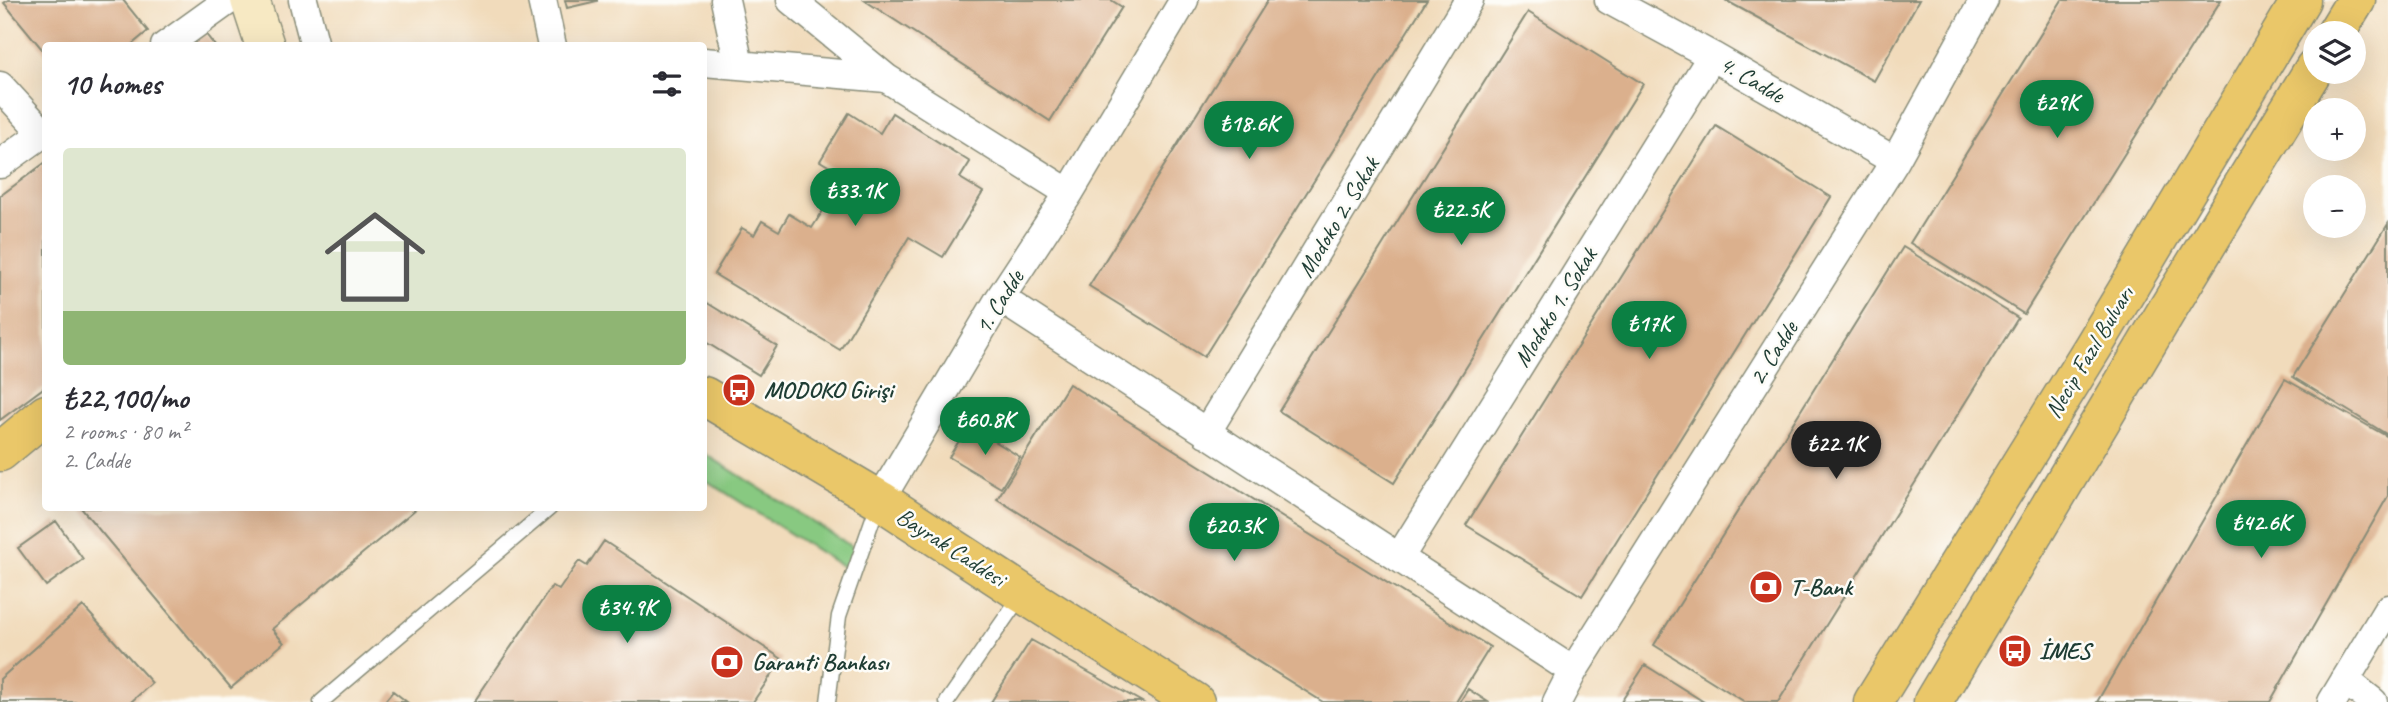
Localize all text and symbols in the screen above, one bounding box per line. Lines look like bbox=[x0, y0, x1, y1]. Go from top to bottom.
map controls bbox=[2303, 21, 2366, 238]
button: layers bbox=[2303, 21, 2366, 84]
street label: 4. Cadde bbox=[1714, 49, 1792, 111]
text: 10 homes bbox=[63, 65, 161, 103]
icon: filters bbox=[648, 65, 686, 103]
pin: ₺29K bbox=[2016, 80, 2098, 140]
text: ₺29K bbox=[2036, 88, 2078, 117]
button: + bbox=[2303, 98, 2366, 161]
pin: ₺18.6K bbox=[1192, 102, 1306, 161]
text: ₺18.6K bbox=[1220, 109, 1278, 138]
street label: Modoko 2. Sokak bbox=[1290, 149, 1387, 283]
pin: ₺33.1K bbox=[798, 168, 912, 228]
button: − bbox=[2303, 175, 2366, 238]
text: ₺33.1K bbox=[826, 176, 884, 205]
pin: ₺22.5K bbox=[1404, 188, 1518, 247]
icon: home bbox=[312, 194, 438, 320]
text: ₺22.5K bbox=[1432, 195, 1490, 224]
street label: Modoko 1. Sokak bbox=[1506, 240, 1605, 372]
street label: 1. Cadde bbox=[968, 263, 1031, 340]
street label: Necip Fazıl Bulvarı bbox=[2038, 279, 2141, 423]
pin: ₺17K bbox=[1608, 302, 1690, 361]
text: ₺17K bbox=[1628, 309, 1670, 338]
street label: 2. Cadde bbox=[1742, 314, 1805, 391]
bus stop icon: MODOKO Girişi bbox=[720, 371, 758, 409]
place label: MODOKO Girişi bbox=[764, 375, 896, 405]
text: ₺22,100/mo bbox=[63, 379, 188, 417]
pin: ₺60.8K bbox=[928, 398, 1042, 457]
text: ₺60.8K bbox=[956, 405, 1014, 434]
text: 2 rooms · 80 m² bbox=[63, 417, 187, 446]
pin: ₺22.1K bbox=[1779, 421, 1893, 481]
text: ₺22.1K bbox=[1807, 429, 1865, 458]
text: 2. Cadde bbox=[63, 446, 130, 475]
pin: ₺42.6K bbox=[2204, 500, 2318, 560]
street label: Bayrak Caddesi bbox=[891, 501, 1013, 595]
pin: ₺20.3K bbox=[1177, 504, 1291, 563]
text: ₺42.6K bbox=[2232, 508, 2290, 537]
text: ₺20.3K bbox=[1205, 511, 1263, 540]
bank icon: T-Bank bbox=[1747, 568, 1785, 606]
place label: T-Bank bbox=[1790, 572, 1854, 602]
pin: ₺34.9K bbox=[570, 586, 684, 645]
text: ₺34.9K bbox=[598, 593, 656, 622]
bus stop icon: İMES bbox=[1996, 632, 2034, 670]
place label: İMES bbox=[2039, 636, 2094, 666]
bank icon: Garanti Bankası bbox=[708, 643, 746, 681]
place label: Garanti Bankası bbox=[752, 647, 890, 677]

